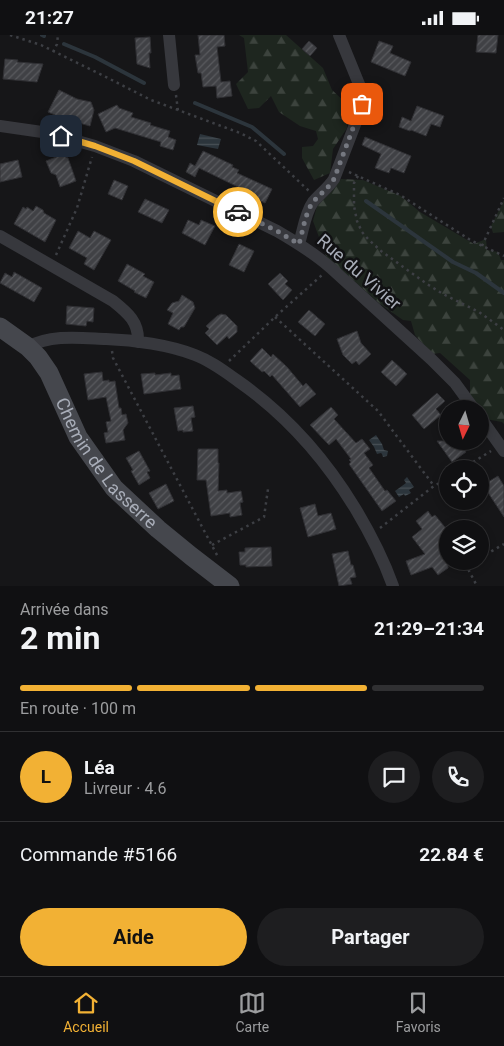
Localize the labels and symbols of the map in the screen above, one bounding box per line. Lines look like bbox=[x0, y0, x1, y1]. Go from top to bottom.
pin bbox=[341, 83, 383, 125]
pin bbox=[40, 115, 82, 157]
courier bbox=[213, 187, 263, 237]
street label: Rue du Vivier bbox=[313, 230, 406, 314]
street label: Chemin de Lasserre bbox=[52, 394, 162, 533]
north arrow bbox=[439, 400, 489, 450]

